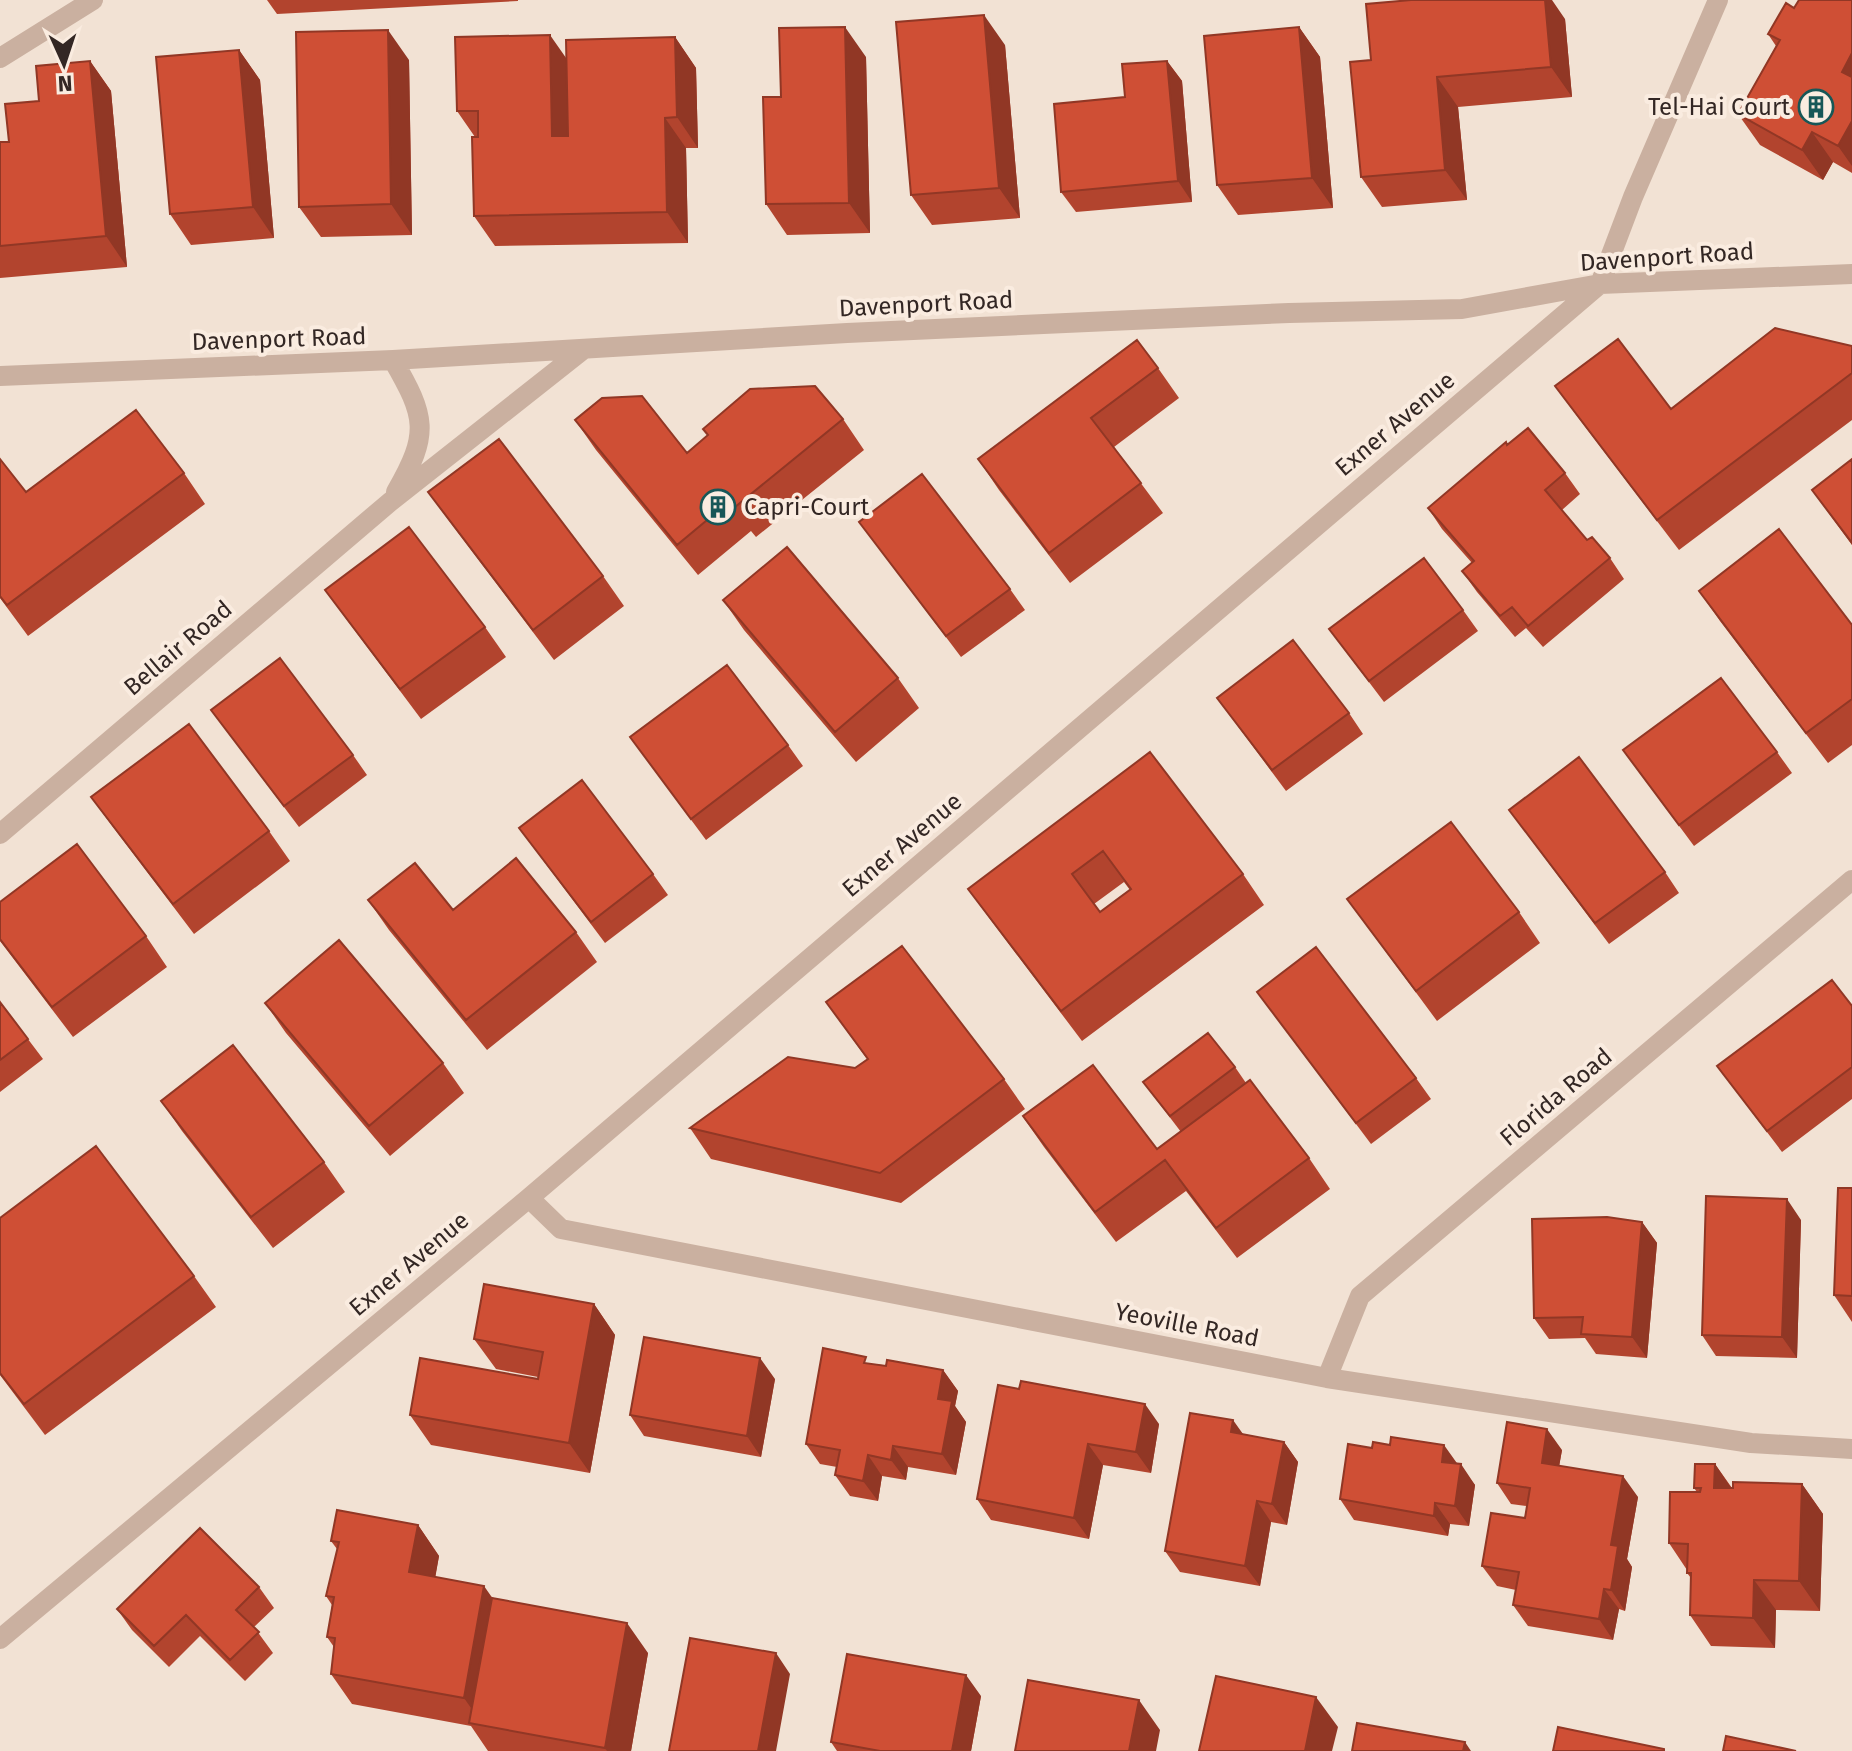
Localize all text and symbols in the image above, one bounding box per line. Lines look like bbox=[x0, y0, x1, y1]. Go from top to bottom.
north arrow bbox=[24, 24, 104, 104]
text: N bbox=[57, 70, 73, 97]
building icon: Tel-Hai Court bbox=[1797, 88, 1835, 126]
place label: Tel-Hai Court bbox=[1648, 93, 1790, 121]
street label: Davenport Road bbox=[1579, 237, 1755, 277]
street label: Davenport Road bbox=[838, 285, 1014, 323]
street label: Davenport Road bbox=[191, 322, 367, 356]
street label: Exner Avenue bbox=[1330, 366, 1460, 482]
building icon: Capri-Court bbox=[699, 488, 737, 526]
place label: Capri-Court bbox=[744, 493, 869, 521]
street label: Bellair Road bbox=[118, 595, 238, 701]
street label: Exner Avenue bbox=[837, 787, 967, 903]
street label: Florida Road bbox=[1494, 1042, 1618, 1152]
street label: Exner Avenue bbox=[344, 1206, 474, 1322]
street label: Yeoville Road bbox=[1113, 1297, 1261, 1353]

